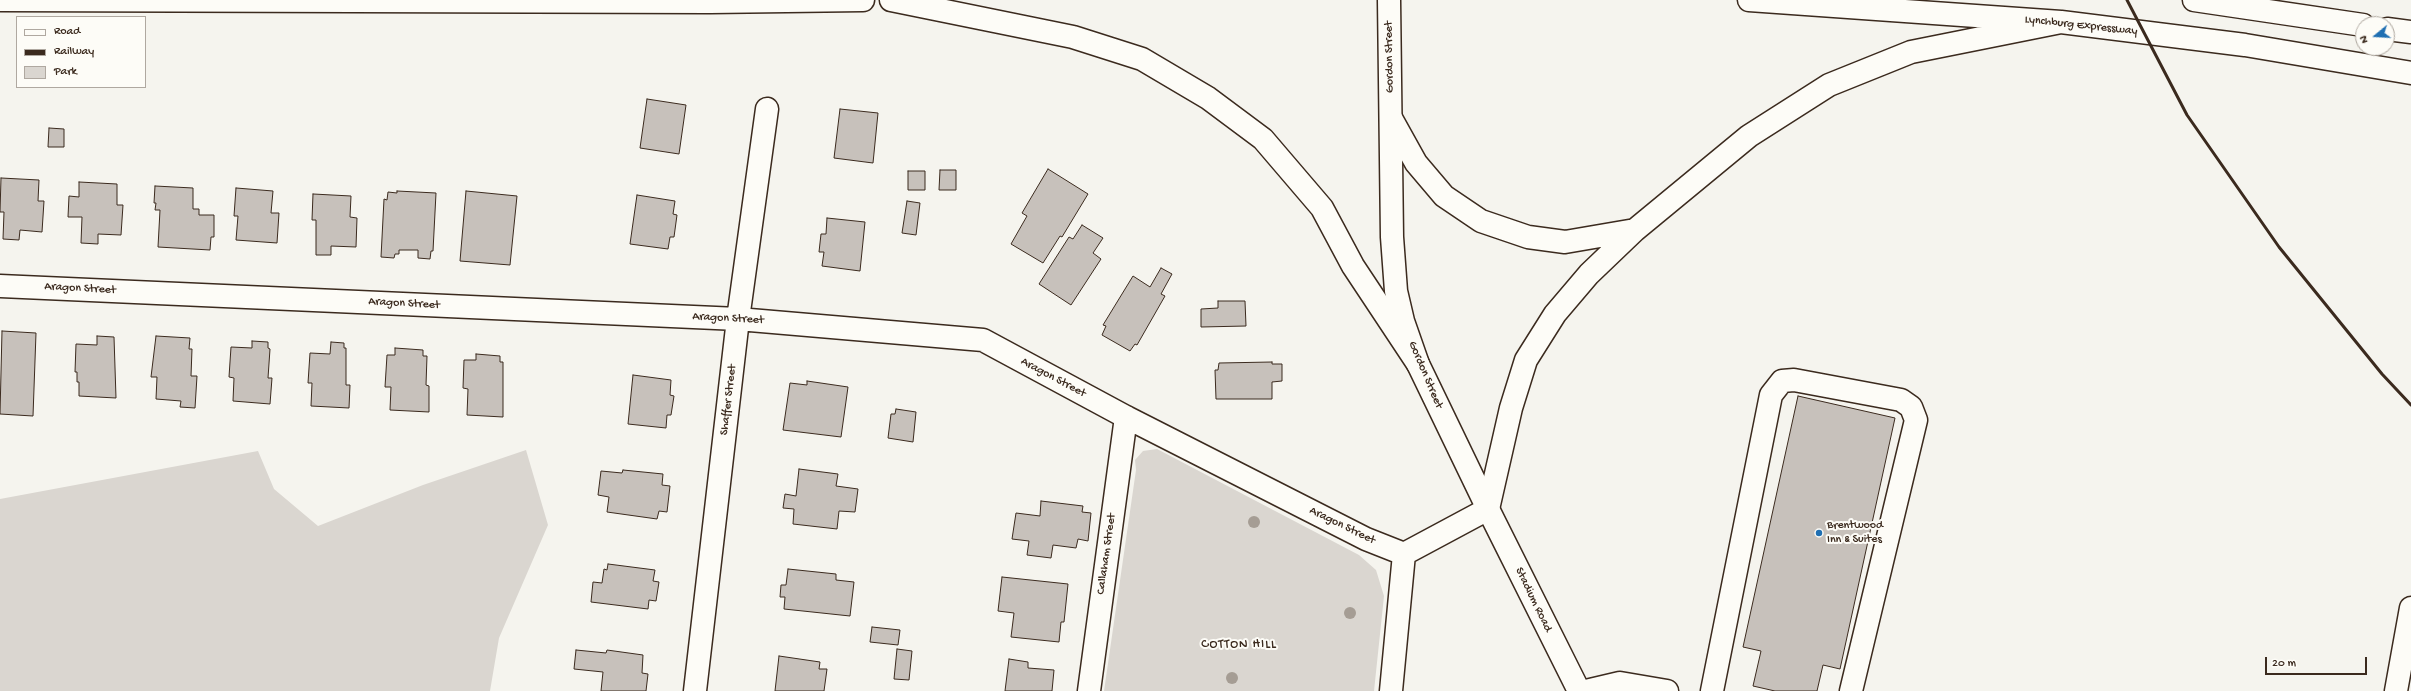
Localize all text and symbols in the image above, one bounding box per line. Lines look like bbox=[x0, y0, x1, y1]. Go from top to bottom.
street label: Lynchburg Expressway bbox=[2024, 13, 2138, 39]
legend bbox=[16, 16, 146, 88]
north arrow bbox=[2355, 16, 2395, 56]
street label: Gordon Street bbox=[1382, 21, 1398, 93]
text: Road bbox=[54, 25, 80, 39]
text: N bbox=[2358, 34, 2371, 45]
text: Railway bbox=[54, 45, 94, 59]
text: Park bbox=[54, 65, 77, 79]
street label: Aragon Street bbox=[44, 280, 116, 298]
street label: Aragon Street bbox=[368, 295, 440, 313]
street label: Aragon Street bbox=[692, 310, 764, 328]
street label: Gordon Street bbox=[1404, 339, 1446, 411]
street label: Aragon Street bbox=[1018, 355, 1088, 401]
street label: Shaffer Street bbox=[718, 364, 740, 436]
street label: Aragon Street bbox=[1307, 504, 1377, 548]
street label: Callaham Street bbox=[1094, 513, 1120, 595]
place label: Brentwood Inn & Suites bbox=[1827, 519, 1883, 547]
marker: Brentwood Inn & Suites bbox=[1814, 528, 1824, 538]
street label: Stadium Road bbox=[1511, 565, 1555, 635]
district label: COTTON HILL bbox=[1201, 637, 1277, 653]
scale bar bbox=[2267, 649, 2369, 675]
text: 20 m bbox=[2272, 657, 2296, 671]

